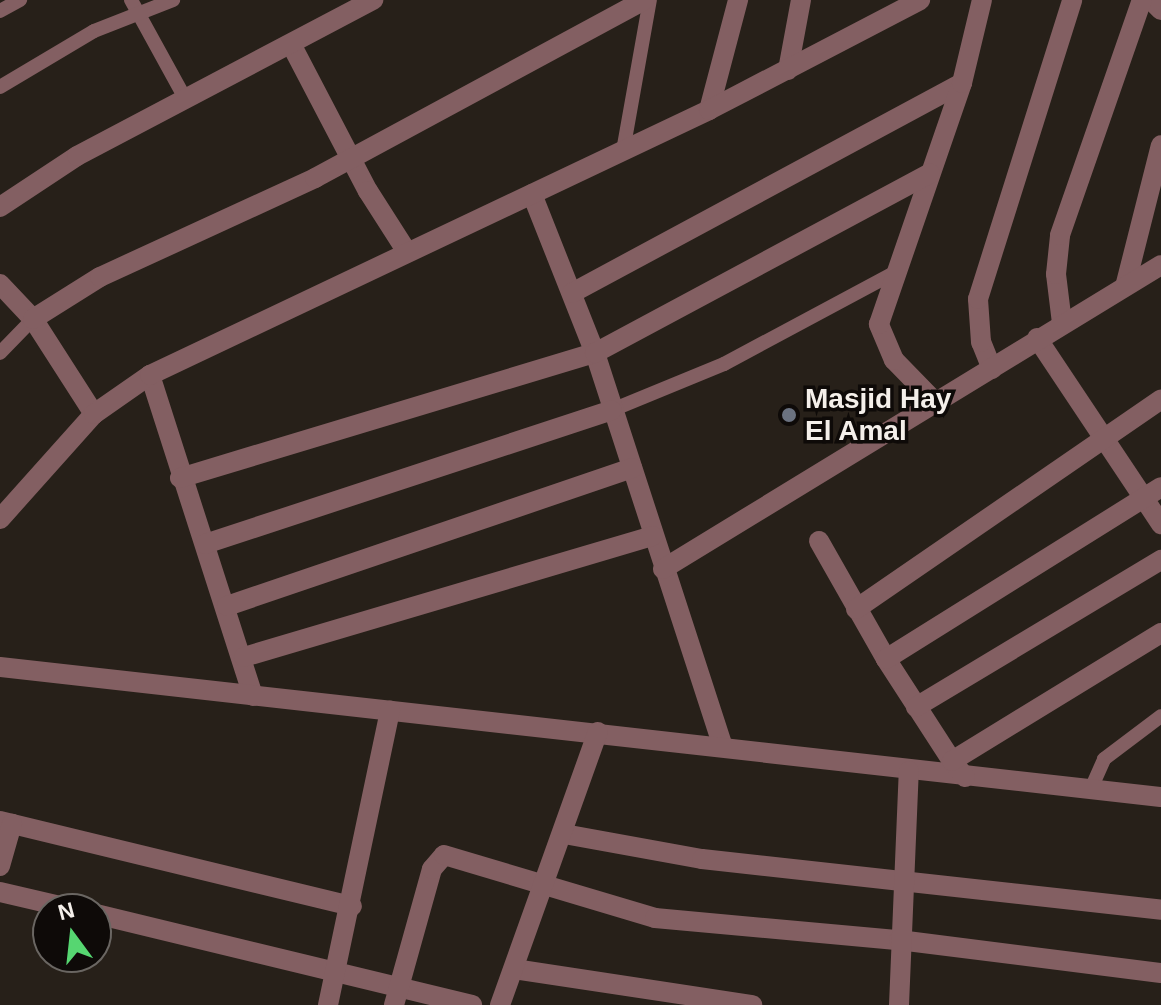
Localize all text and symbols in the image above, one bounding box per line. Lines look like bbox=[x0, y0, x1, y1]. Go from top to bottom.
place label: Masjid Hay El Amal bbox=[805, 382, 951, 448]
marker: Masjid Hay El Amal bbox=[780, 406, 798, 424]
north arrow bbox=[32, 893, 112, 973]
text: N bbox=[55, 897, 77, 925]

